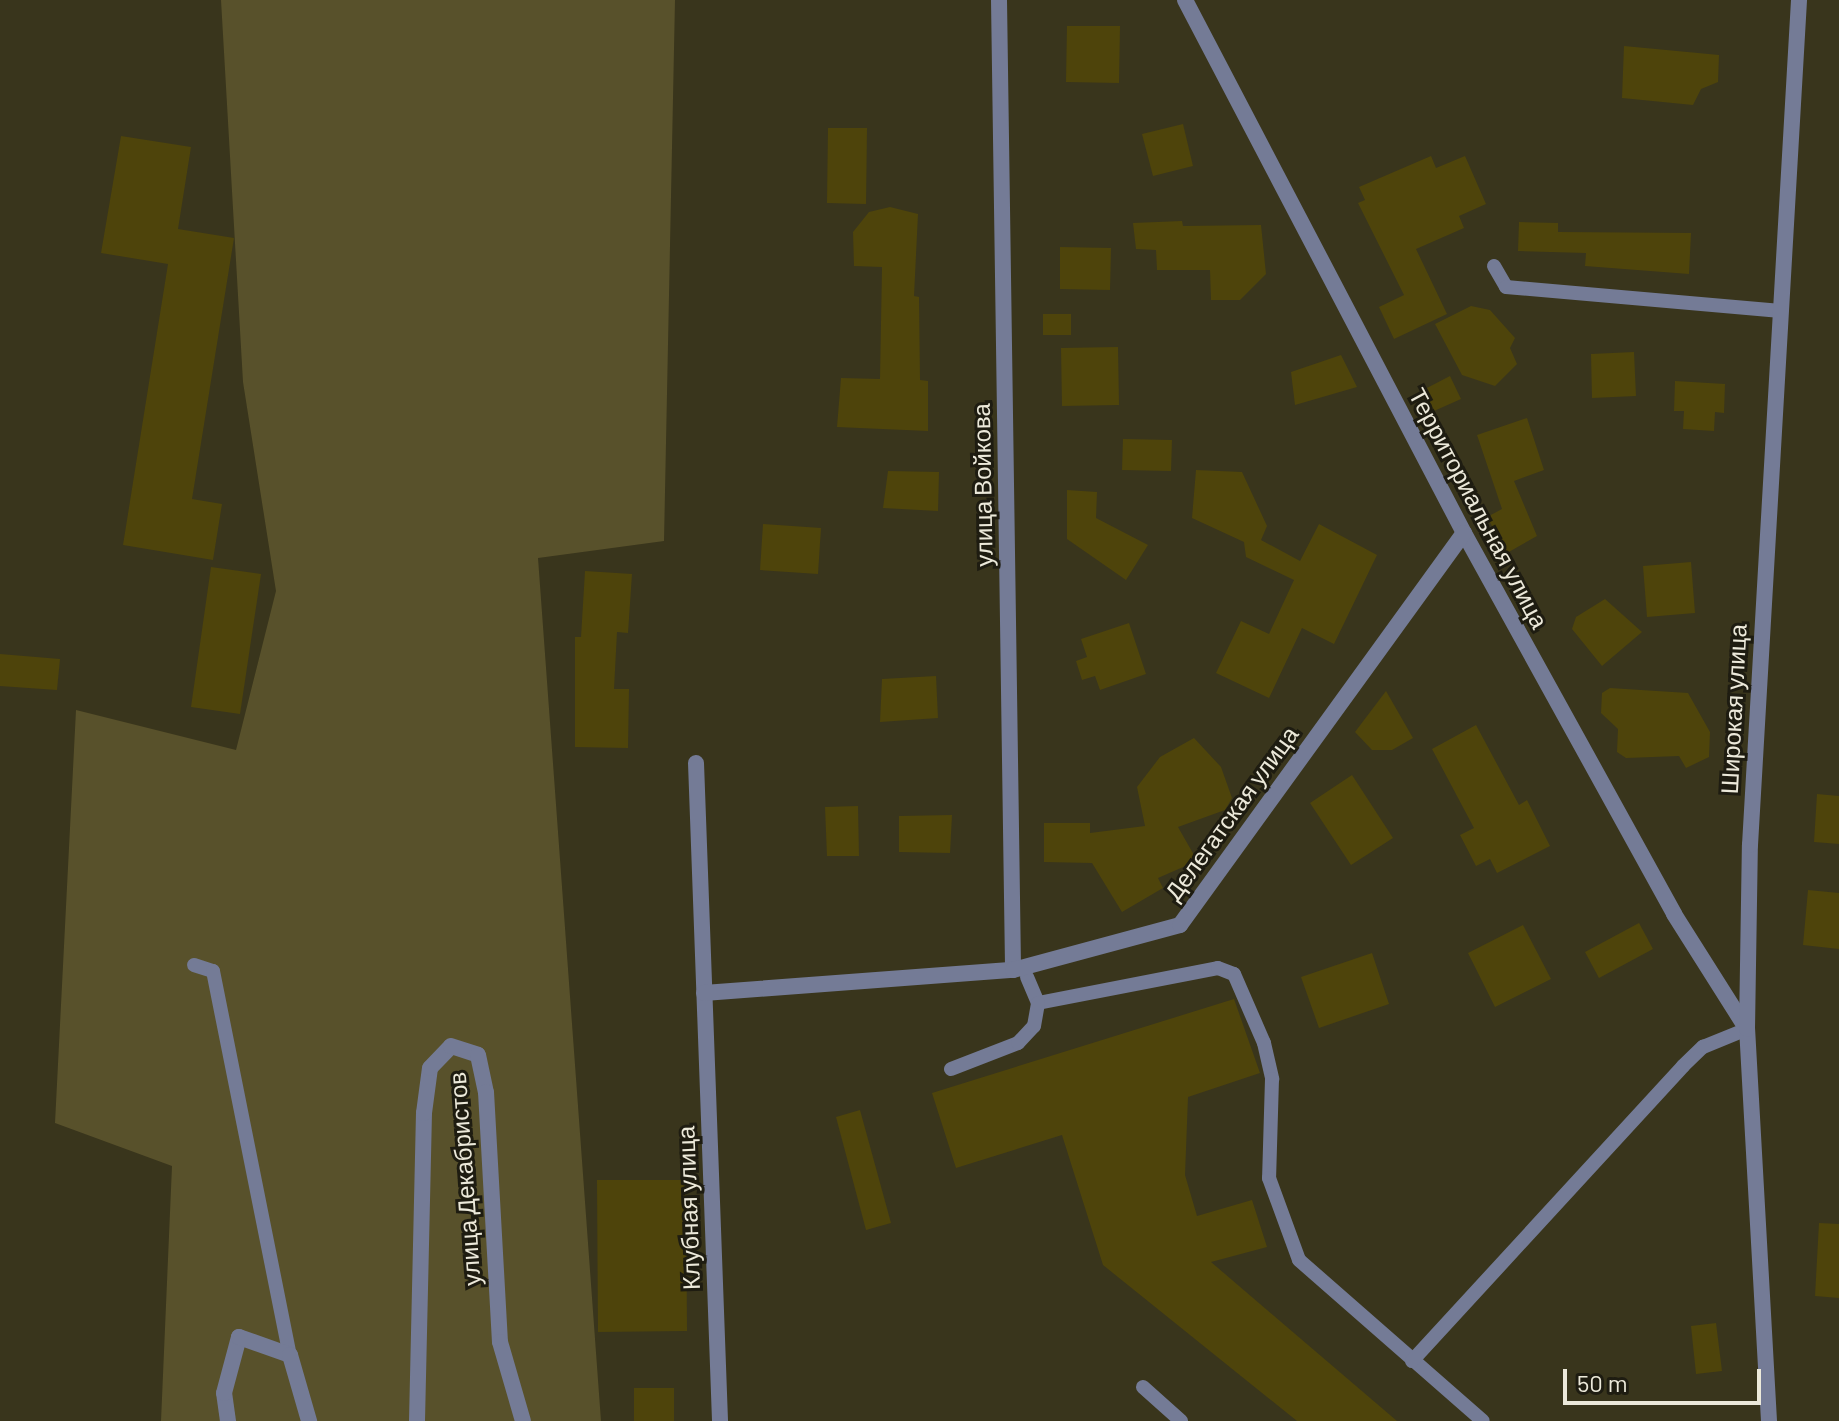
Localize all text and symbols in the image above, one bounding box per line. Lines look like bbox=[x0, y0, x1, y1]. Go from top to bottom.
street label: Территориальная улица bbox=[1403, 383, 1555, 633]
street label: улица Войкова bbox=[966, 403, 998, 567]
street label: Широкая улица bbox=[1714, 623, 1752, 795]
street label: Делегатская улица bbox=[1158, 720, 1304, 906]
street label: улица Декабристов bbox=[442, 1071, 486, 1287]
street label: Клубная улица bbox=[671, 1125, 705, 1291]
scale bar bbox=[1567, 1353, 1765, 1403]
text: 50 m bbox=[1577, 1368, 1628, 1397]

